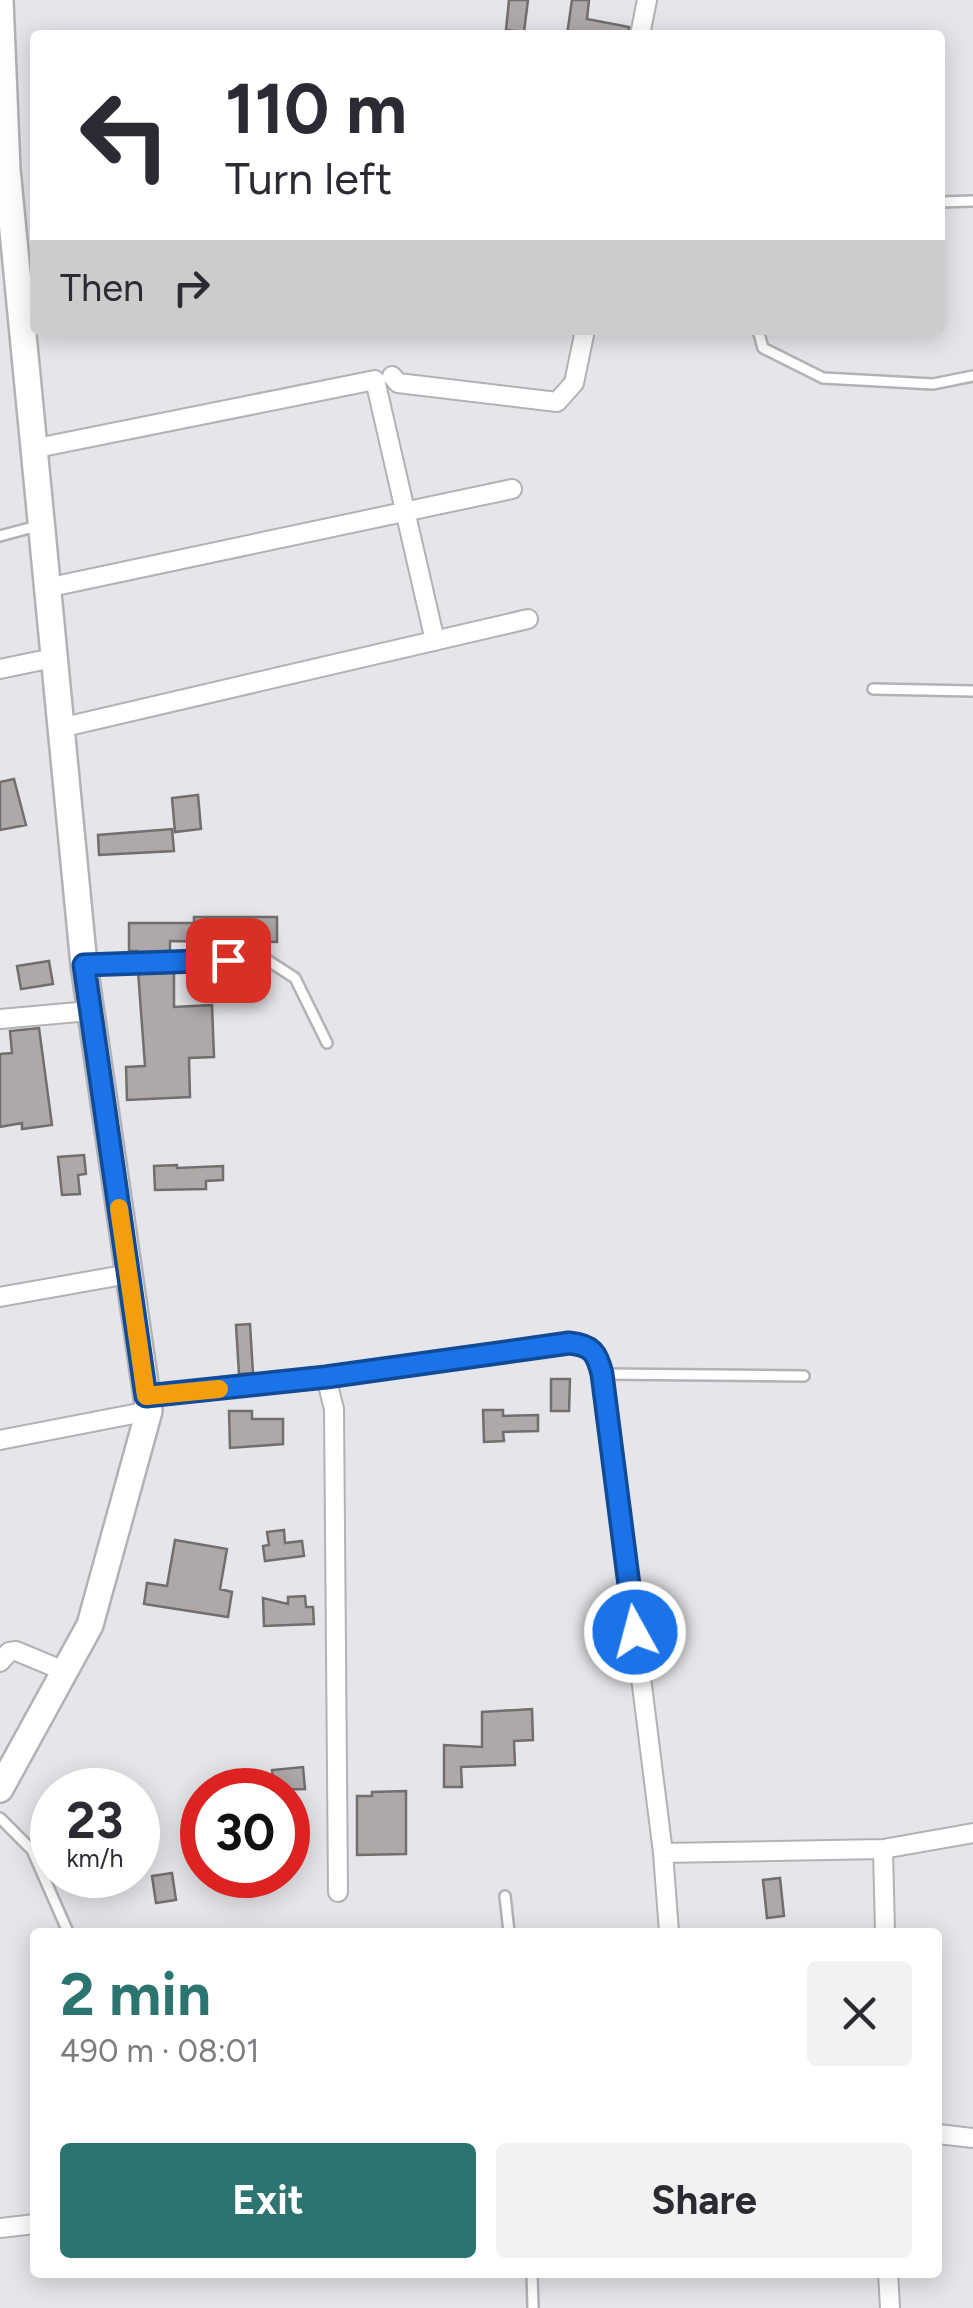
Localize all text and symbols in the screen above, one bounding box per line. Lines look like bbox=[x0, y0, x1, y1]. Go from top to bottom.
text: 110 m bbox=[225, 66, 407, 151]
icon: left bbox=[60, 70, 190, 200]
text: Turn left bbox=[225, 151, 392, 205]
icon: right bbox=[164, 260, 219, 315]
text: Then bbox=[60, 265, 144, 311]
pin bbox=[186, 918, 271, 1003]
icon: arrive bbox=[201, 933, 256, 988]
position arrow bbox=[583, 1580, 687, 1684]
speed limit sign: 30 bbox=[180, 1768, 310, 1898]
text: 23 bbox=[67, 1790, 123, 1851]
text: km/h bbox=[66, 1843, 124, 1873]
text: 2 min bbox=[60, 1958, 211, 2030]
button: close bbox=[807, 1961, 912, 2066]
text: 490 m · 08:01 bbox=[60, 2032, 260, 2070]
button: Exit bbox=[60, 2143, 476, 2258]
button: Share bbox=[496, 2143, 912, 2258]

